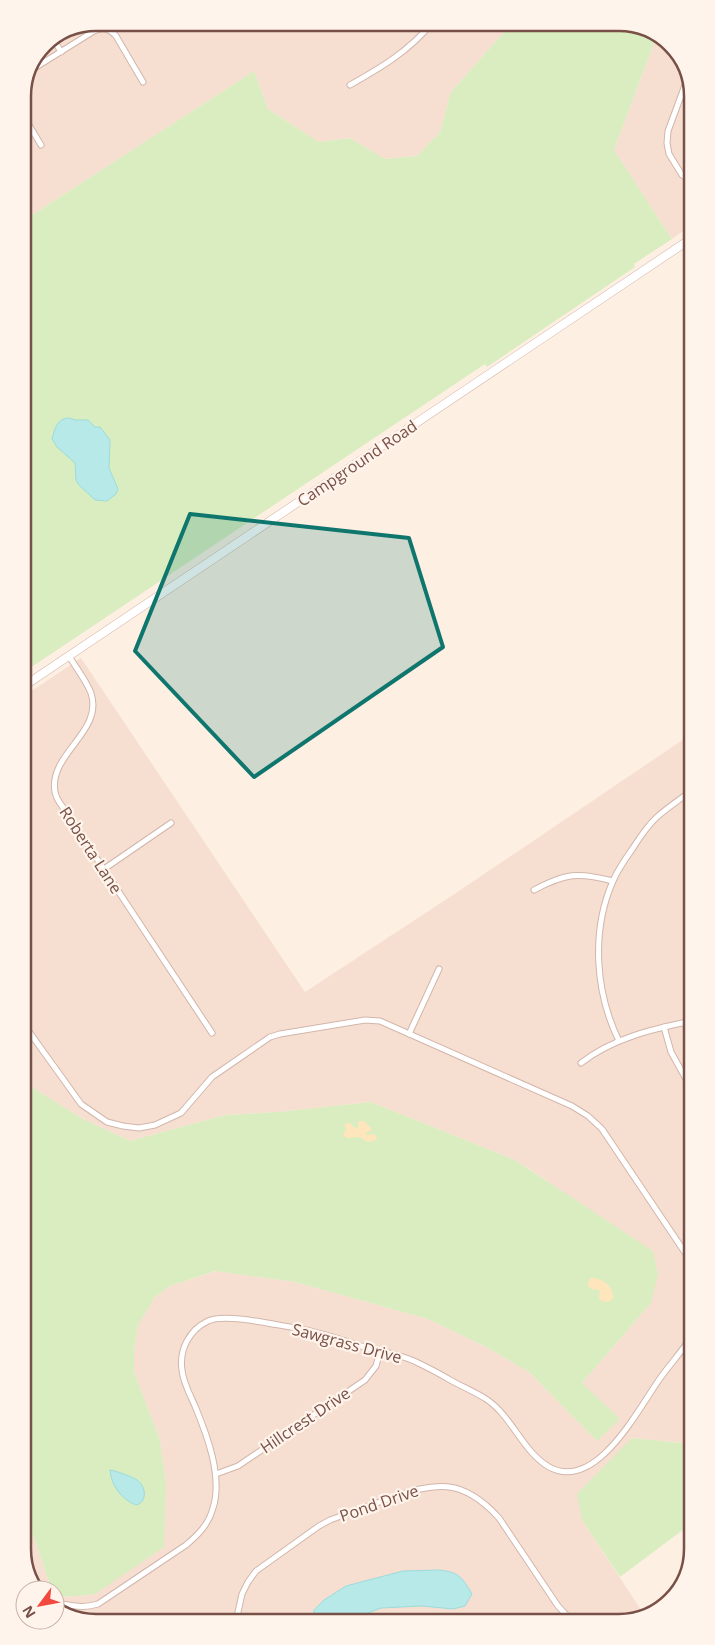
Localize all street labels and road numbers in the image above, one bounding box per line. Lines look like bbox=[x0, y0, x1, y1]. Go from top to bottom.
street label: Campground Road bbox=[293, 415, 421, 511]
street label: Roberta Lane bbox=[55, 802, 127, 898]
street label: Sawgrass Drive bbox=[290, 1318, 404, 1368]
street label: Hillcrest Drive bbox=[256, 1382, 354, 1458]
street label: Pond Drive bbox=[337, 1479, 421, 1527]

